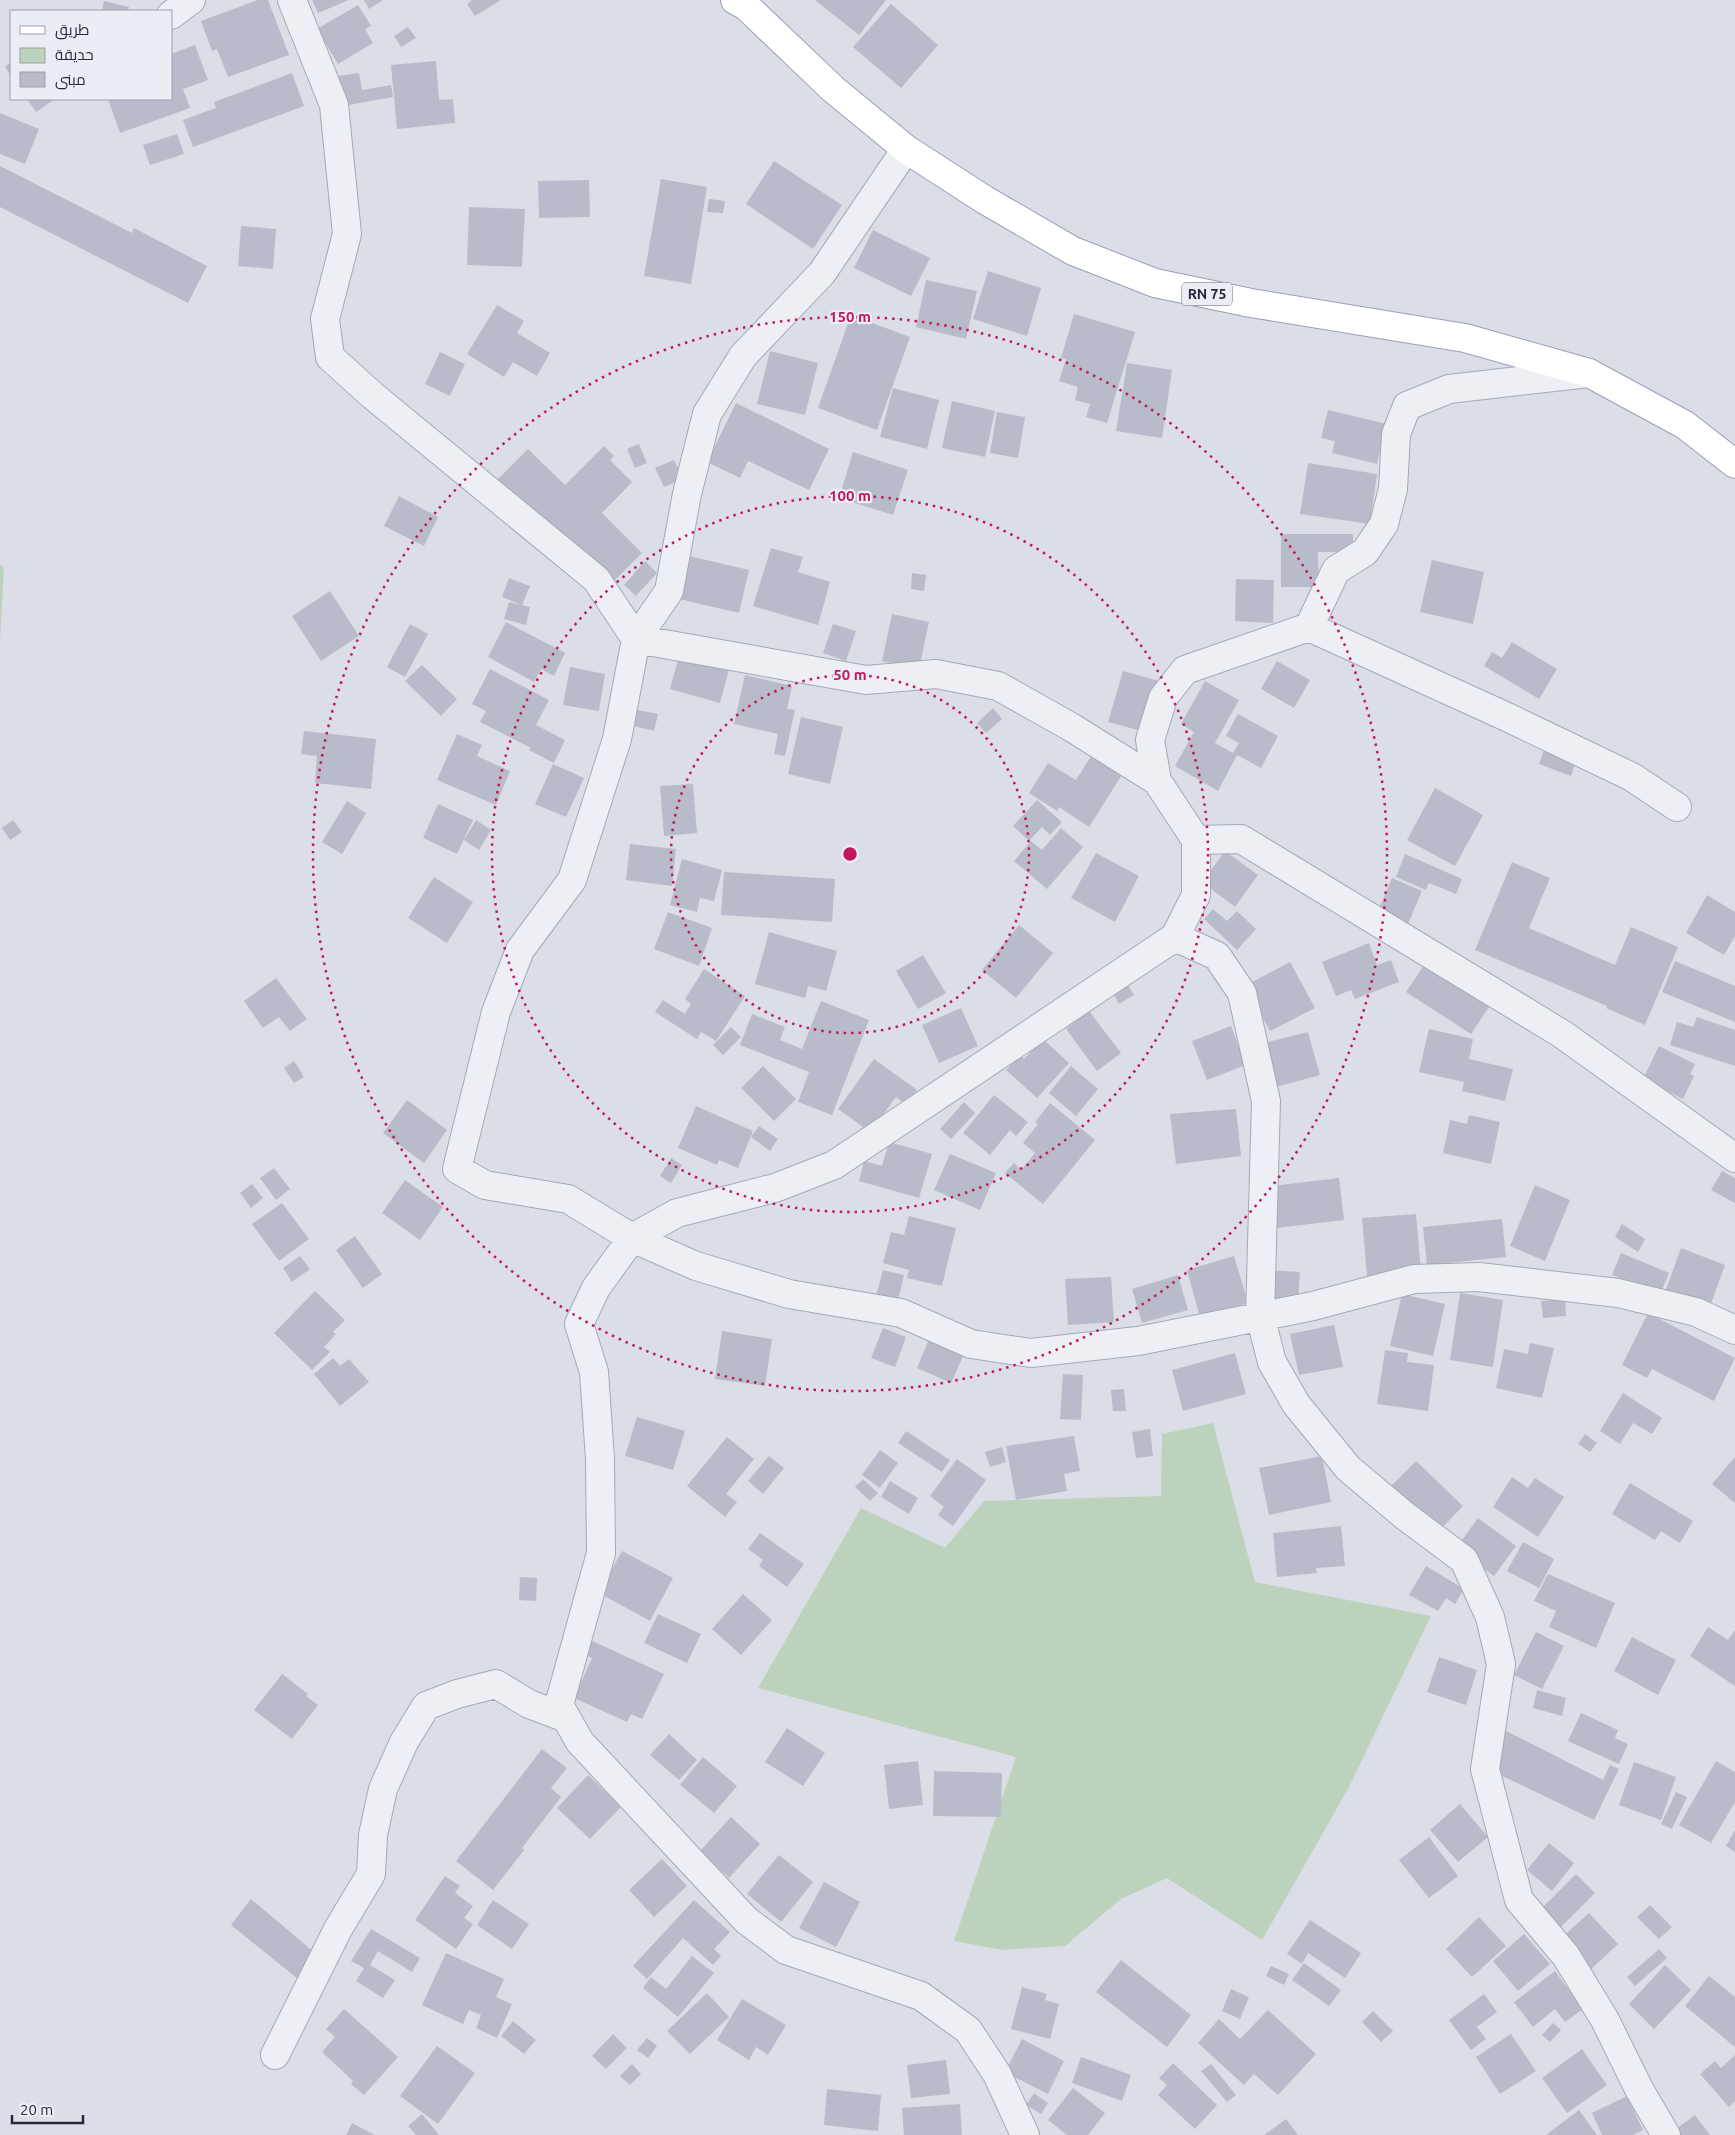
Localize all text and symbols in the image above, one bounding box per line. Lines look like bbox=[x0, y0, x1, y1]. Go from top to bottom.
legend bbox=[10, 10, 172, 100]
text: طريق bbox=[55, 21, 89, 40]
text: حديقة bbox=[55, 46, 94, 63]
text: مبنى bbox=[55, 71, 86, 90]
road number: RN 75 bbox=[1182, 282, 1232, 306]
text: 150 m bbox=[829, 308, 871, 325]
text: 100 m bbox=[829, 487, 871, 504]
text: 50 m bbox=[833, 666, 867, 683]
centre of rings bbox=[841, 845, 859, 863]
scale bar bbox=[12, 2092, 84, 2124]
text: 20 m bbox=[20, 2101, 53, 2118]

